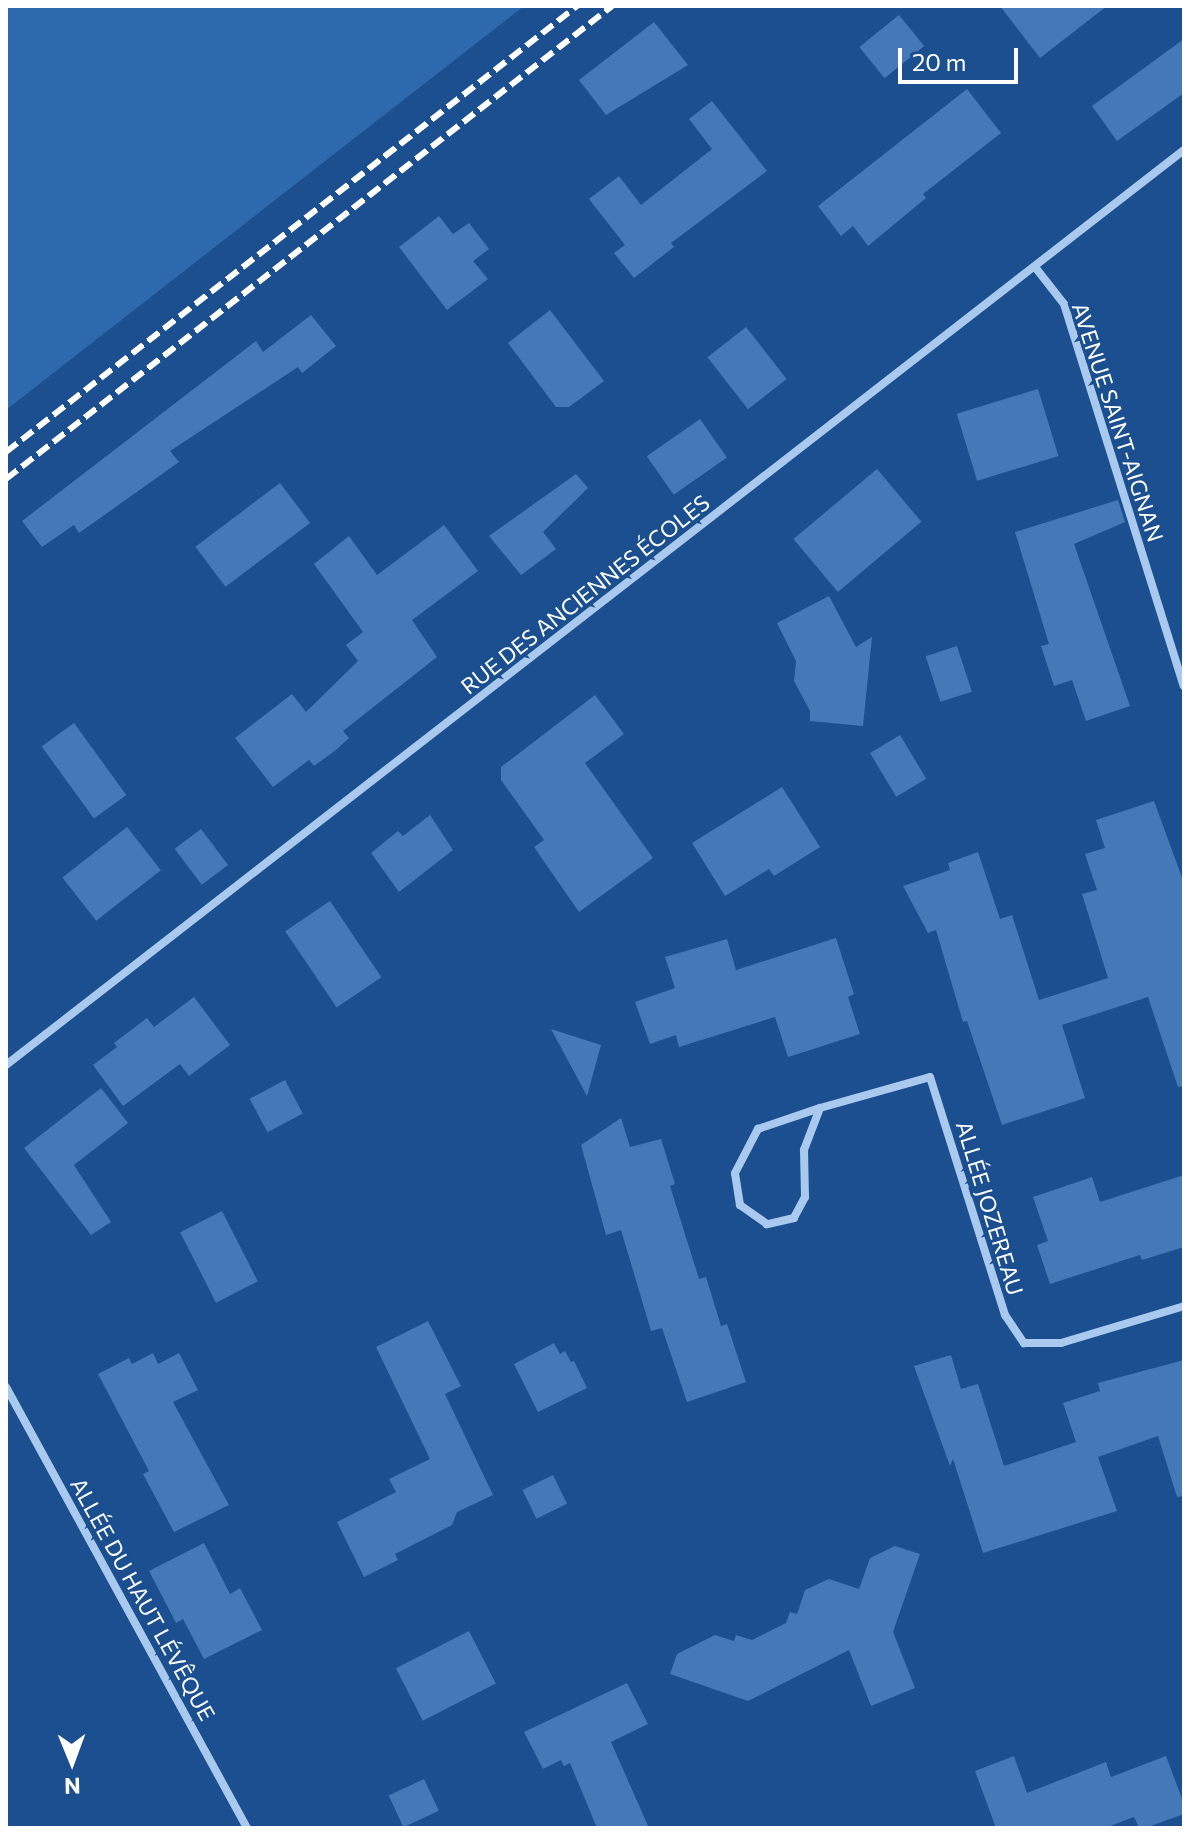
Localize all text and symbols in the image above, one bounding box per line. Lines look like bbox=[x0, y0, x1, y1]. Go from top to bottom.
scale bar bbox=[902, 32, 1022, 82]
text: 20 m bbox=[912, 47, 966, 76]
street label: AVENUE SAINT-AIGNAN bbox=[1067, 299, 1169, 545]
street label: RUE DES ANCIENNES ÉCOLES bbox=[455, 489, 715, 699]
street label: ALLÉE JOZEREAU bbox=[951, 1118, 1029, 1298]
street label: ALLÉE DU HAUT LÉVÊQUE bbox=[65, 1473, 221, 1725]
north arrow bbox=[32, 1722, 112, 1802]
text: N bbox=[64, 1773, 81, 1800]

